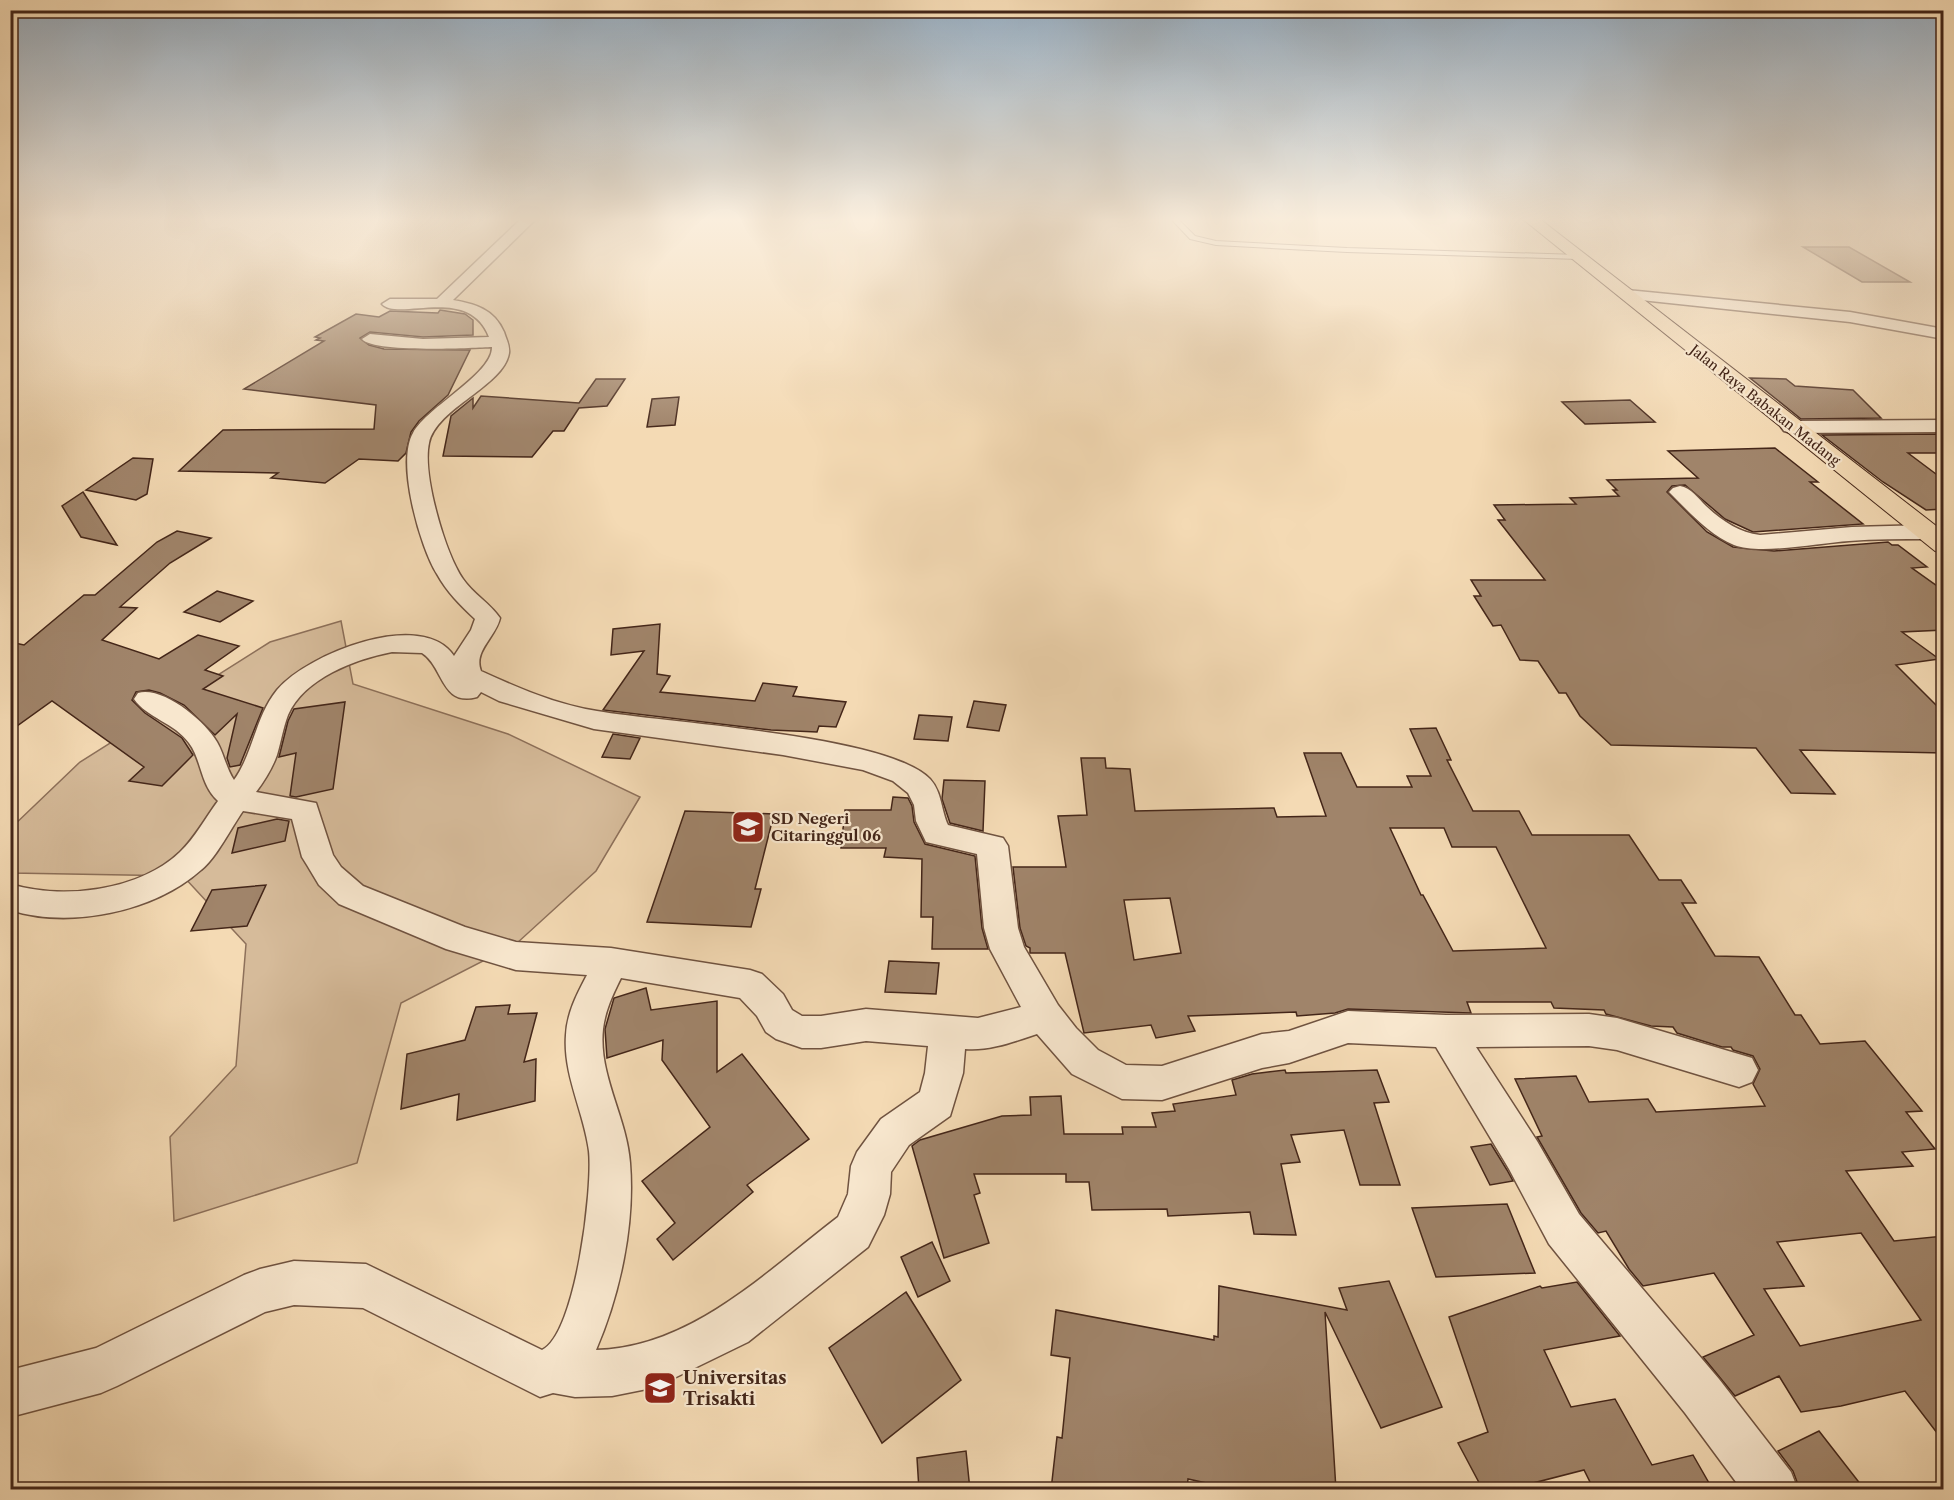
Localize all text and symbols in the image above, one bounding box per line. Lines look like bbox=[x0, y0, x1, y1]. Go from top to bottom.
street label: Jalan Raya Babakan Madang bbox=[1685, 339, 1844, 470]
school or university icon: SD Negeri Citaringgul 06 bbox=[730, 809, 766, 845]
place label: SD Negeri Citaringgul 06 bbox=[771, 809, 881, 845]
place label: Universitas Trisakti bbox=[683, 1367, 787, 1410]
school or university icon: Universitas Trisakti bbox=[642, 1370, 678, 1406]

